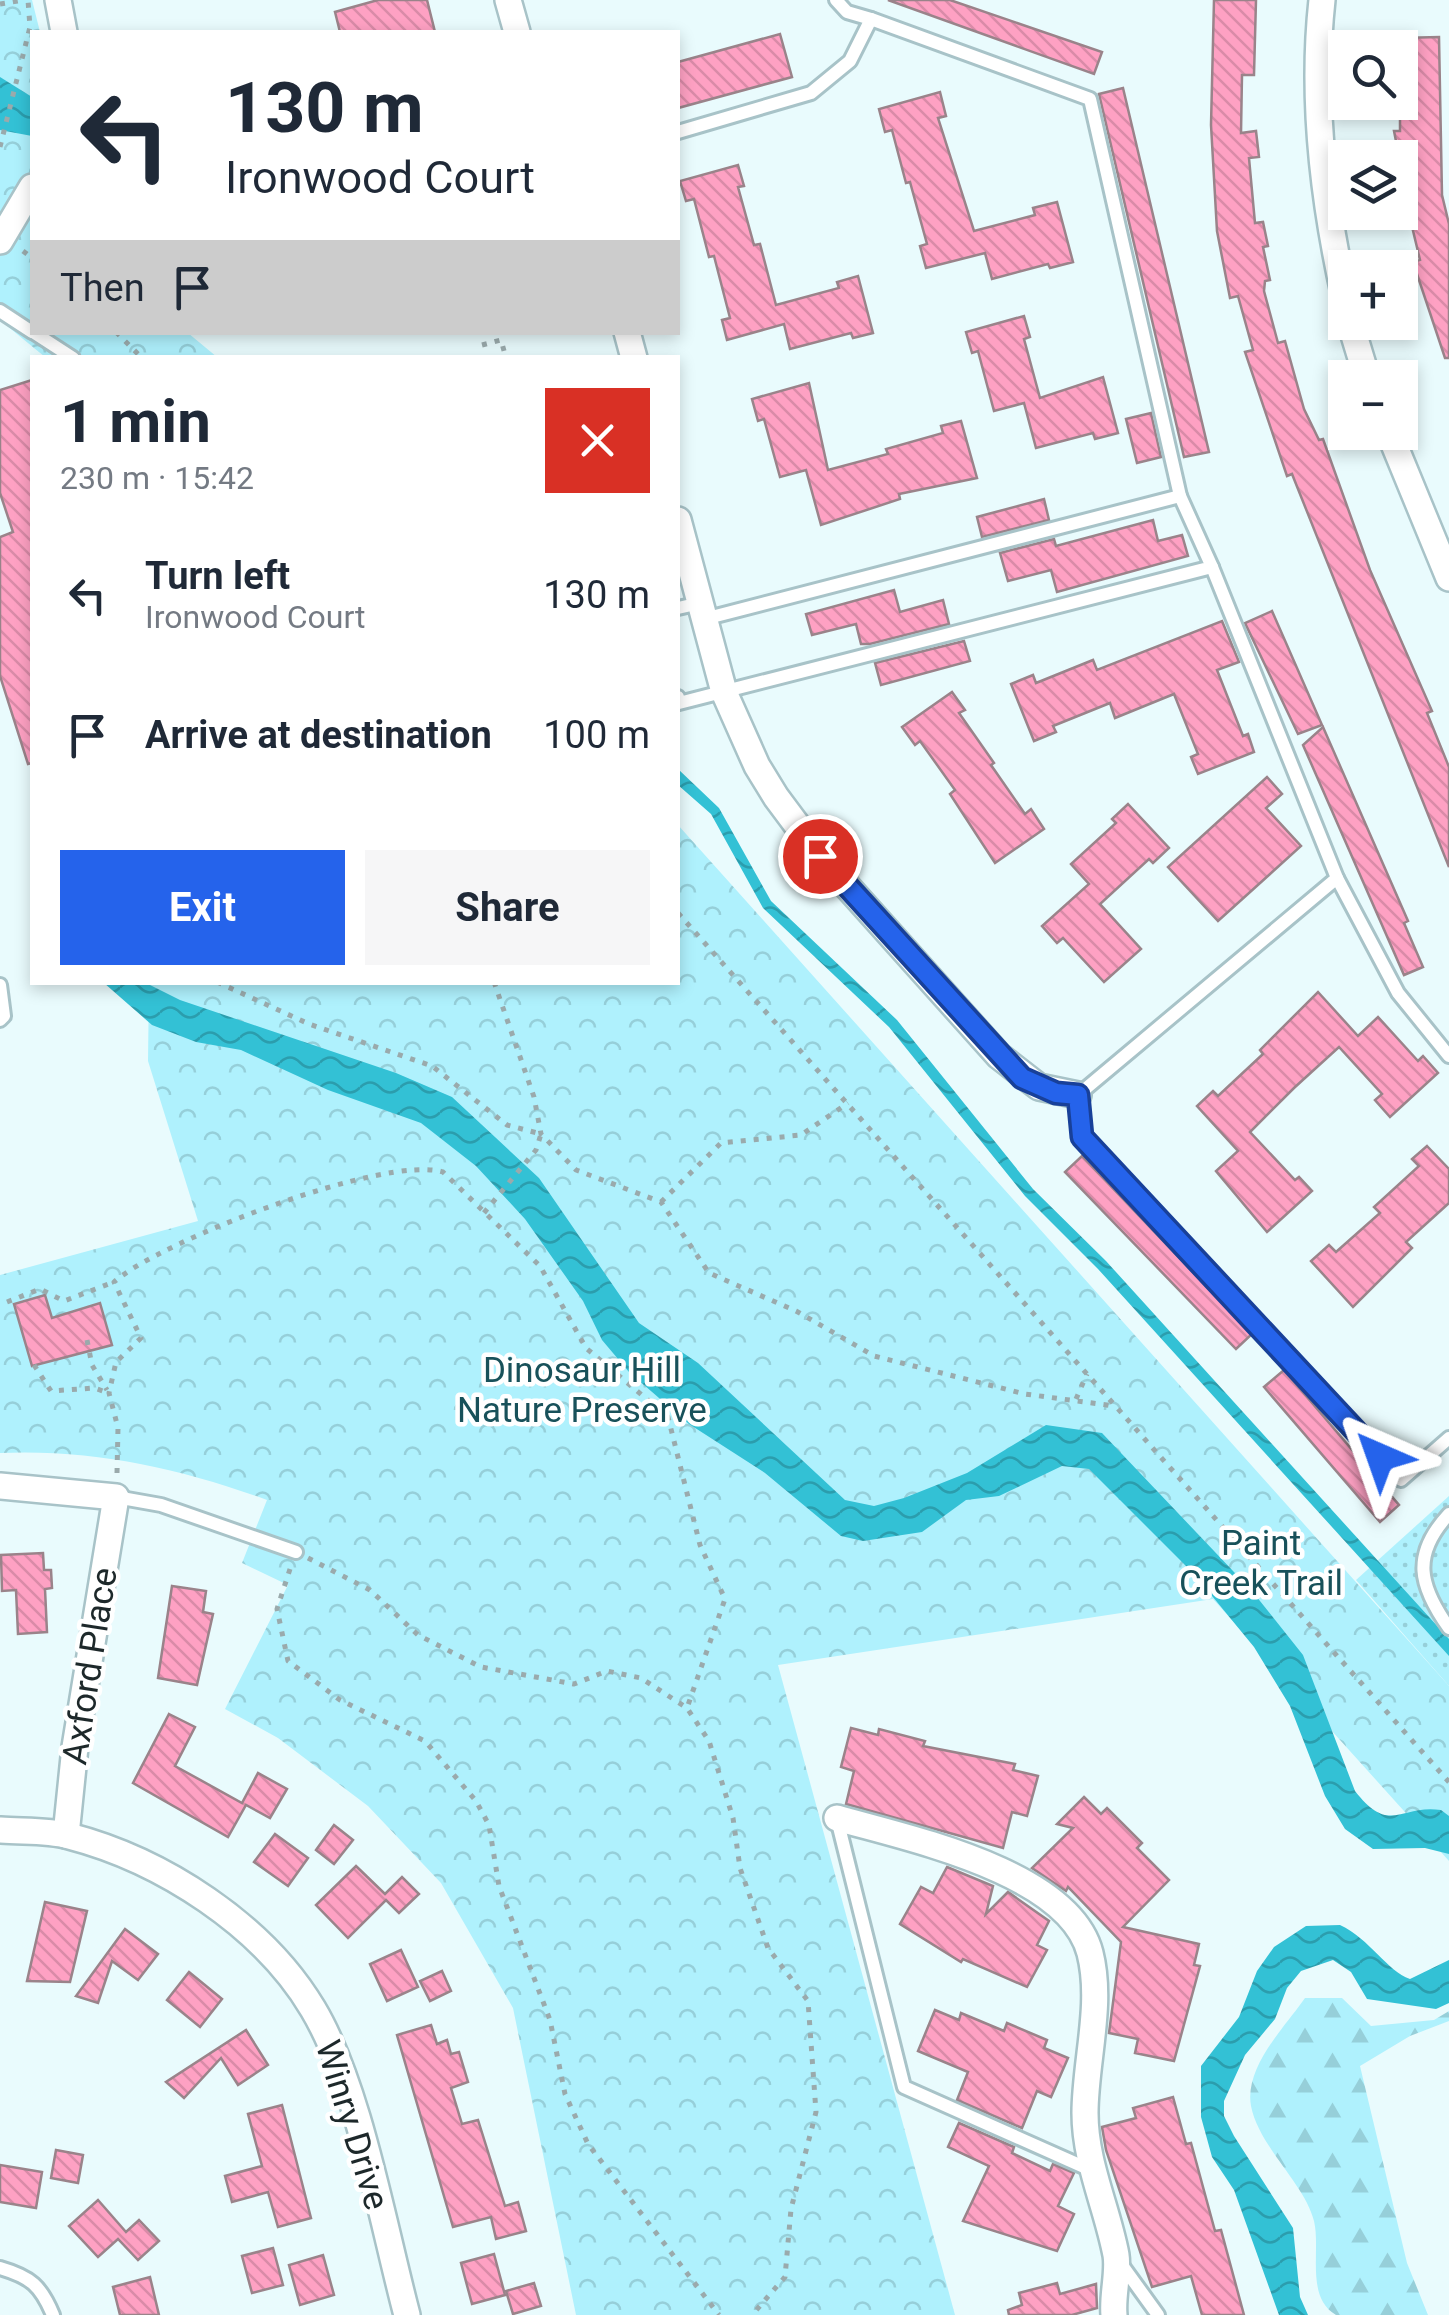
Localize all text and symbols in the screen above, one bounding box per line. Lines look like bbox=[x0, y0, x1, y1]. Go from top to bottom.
map controls bbox=[1328, 30, 1418, 450]
button: search bbox=[1328, 30, 1418, 120]
text: 130 m bbox=[225, 67, 424, 149]
icon: left bbox=[60, 70, 190, 200]
button: layers bbox=[1328, 140, 1418, 230]
text: Ironwood Court bbox=[225, 151, 535, 204]
button: + bbox=[1328, 250, 1418, 340]
icon: arrive bbox=[165, 260, 220, 315]
text: Then bbox=[60, 266, 145, 310]
button: − bbox=[1328, 360, 1418, 450]
text: 1 min bbox=[60, 386, 211, 457]
button: close bbox=[545, 388, 650, 493]
text: 230 m · 15:42 bbox=[60, 459, 254, 497]
text: Turn left bbox=[145, 554, 290, 598]
icon: left bbox=[60, 568, 115, 623]
text: 130 m bbox=[543, 573, 650, 617]
text: Ironwood Court bbox=[145, 598, 366, 636]
icon: arrive bbox=[60, 708, 115, 763]
text: Arrive at destination bbox=[145, 713, 492, 757]
text: 100 m bbox=[543, 713, 650, 757]
pin bbox=[778, 814, 863, 899]
icon: arrive bbox=[793, 829, 848, 884]
button: Exit bbox=[60, 850, 345, 965]
button: Share bbox=[365, 850, 650, 965]
park label: Dinosaur Hill Nature Preserve bbox=[457, 1350, 707, 1431]
position arrow bbox=[1328, 1405, 1432, 1509]
park label: Paint Creek Trail bbox=[1179, 1523, 1343, 1604]
street label: Axford Place bbox=[54, 1565, 126, 1767]
street label: Winry Drive bbox=[307, 2035, 397, 2215]

